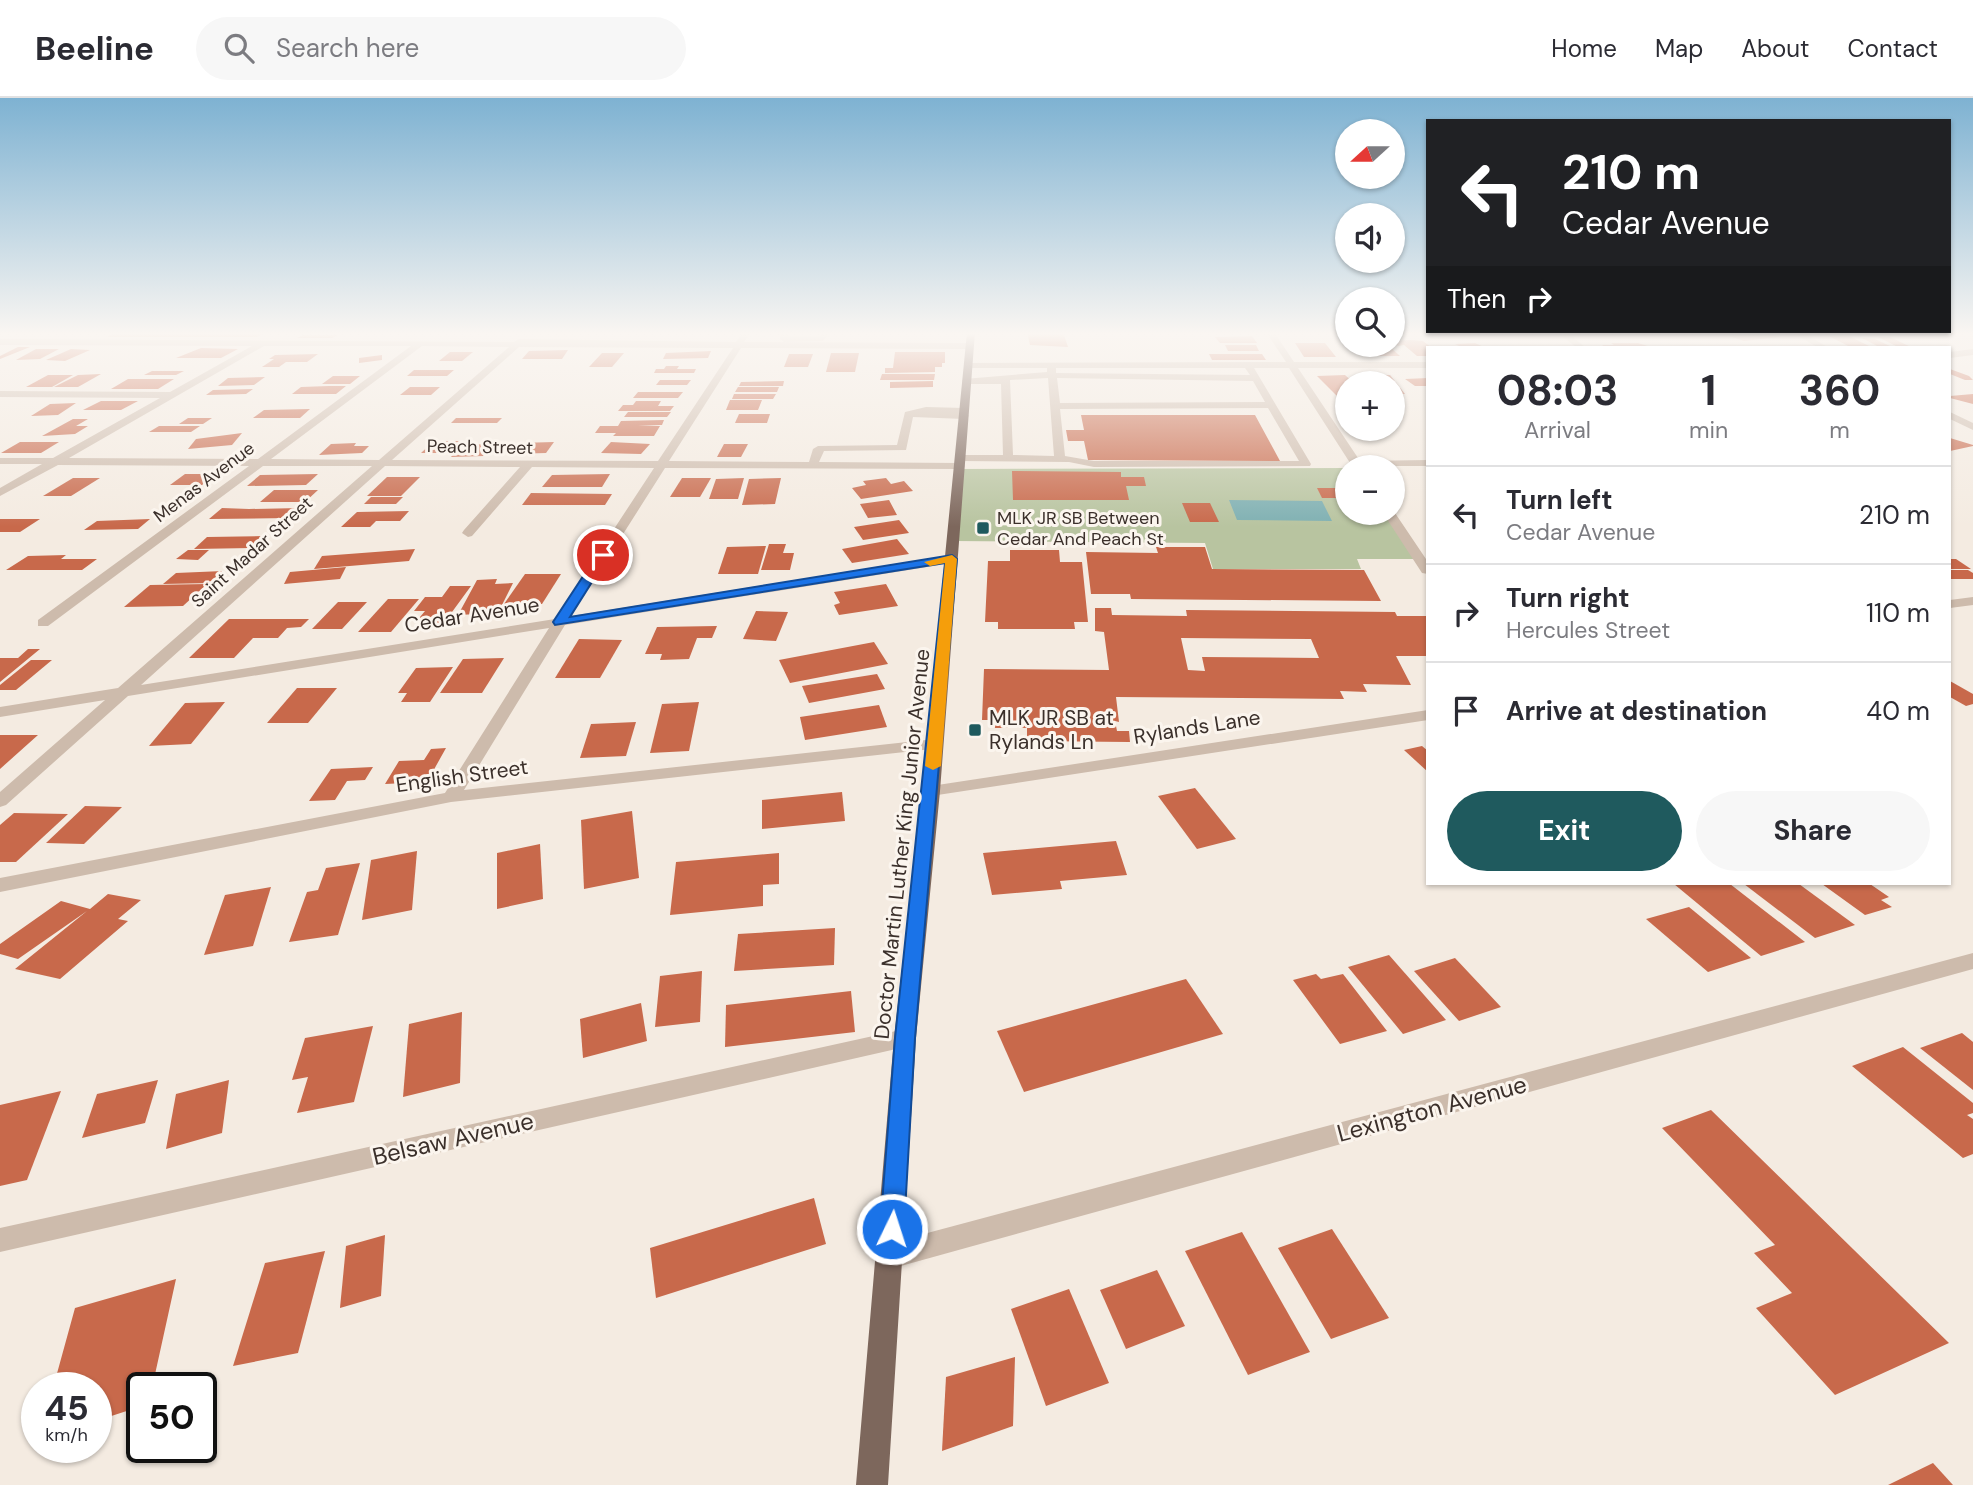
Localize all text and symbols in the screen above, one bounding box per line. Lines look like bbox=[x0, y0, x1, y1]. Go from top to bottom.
search box bbox=[196, 17, 686, 80]
text: Beeline bbox=[35, 27, 154, 70]
icon: search bbox=[220, 29, 258, 67]
text: Search here bbox=[276, 31, 419, 65]
text: Home bbox=[1551, 33, 1617, 64]
text: Map bbox=[1655, 33, 1703, 64]
text: About bbox=[1741, 33, 1810, 64]
text: Contact bbox=[1848, 33, 1938, 64]
north arrow bbox=[1335, 119, 1405, 189]
map controls bbox=[1335, 119, 1405, 525]
text: 210 m bbox=[1562, 140, 1700, 204]
icon: left bbox=[1447, 147, 1538, 238]
text: Cedar Avenue bbox=[1562, 202, 1770, 244]
button: sound bbox=[1335, 203, 1405, 273]
icon: right bbox=[1520, 280, 1558, 318]
text: Then bbox=[1447, 282, 1506, 316]
button: search bbox=[1335, 287, 1405, 357]
text: 08:03 bbox=[1497, 363, 1618, 418]
text: 1 bbox=[1701, 363, 1716, 418]
text: 360 bbox=[1799, 363, 1880, 418]
button: + bbox=[1335, 371, 1405, 441]
text: Arrival bbox=[1524, 415, 1591, 445]
text: min bbox=[1689, 415, 1728, 445]
text: m bbox=[1829, 415, 1850, 445]
street label: Peach Street bbox=[427, 434, 533, 460]
street label: Menas Avenue bbox=[149, 436, 259, 528]
button: − bbox=[1335, 455, 1405, 525]
text: Turn left bbox=[1506, 483, 1613, 517]
street label: Saint Madar Street bbox=[186, 491, 318, 613]
icon: left bbox=[1447, 496, 1485, 534]
text: 210 m bbox=[1859, 498, 1930, 532]
place label: MLK JR SB Between Cedar And Peach St bbox=[997, 506, 1164, 551]
text: Cedar Avenue bbox=[1506, 517, 1655, 547]
marker: MLK JR SB Between Cedar And Peach St bbox=[975, 520, 991, 536]
pin bbox=[573, 525, 633, 585]
icon: arrive bbox=[584, 536, 622, 574]
text: Turn right bbox=[1506, 581, 1630, 615]
street label: Cedar Avenue bbox=[403, 591, 542, 639]
icon: right bbox=[1447, 594, 1485, 632]
text: 110 m bbox=[1866, 596, 1930, 630]
text: Hercules Street bbox=[1506, 615, 1670, 645]
street label: Doctor Martin Luther King Junior Avenue bbox=[868, 647, 936, 1041]
icon: arrive bbox=[1447, 692, 1485, 730]
text: Arrive at destination bbox=[1506, 694, 1767, 728]
text: 40 m bbox=[1866, 694, 1930, 728]
street label: Rylands Lane bbox=[1132, 703, 1263, 751]
place label: MLK JR SB at Rylands Ln bbox=[989, 704, 1114, 756]
marker: MLK JR SB at Rylands Ln bbox=[967, 722, 983, 738]
street label: English Street bbox=[394, 753, 530, 799]
button: Exit bbox=[1447, 791, 1682, 871]
button: Share bbox=[1696, 791, 1930, 871]
street label: Lexington Avenue bbox=[1334, 1068, 1530, 1149]
street label: Belsaw Avenue bbox=[369, 1105, 537, 1172]
position arrow bbox=[855, 1192, 929, 1266]
speed limit sign: 50 bbox=[126, 1372, 217, 1463]
text: 45 bbox=[44, 1385, 89, 1431]
text: km/h bbox=[45, 1423, 88, 1447]

